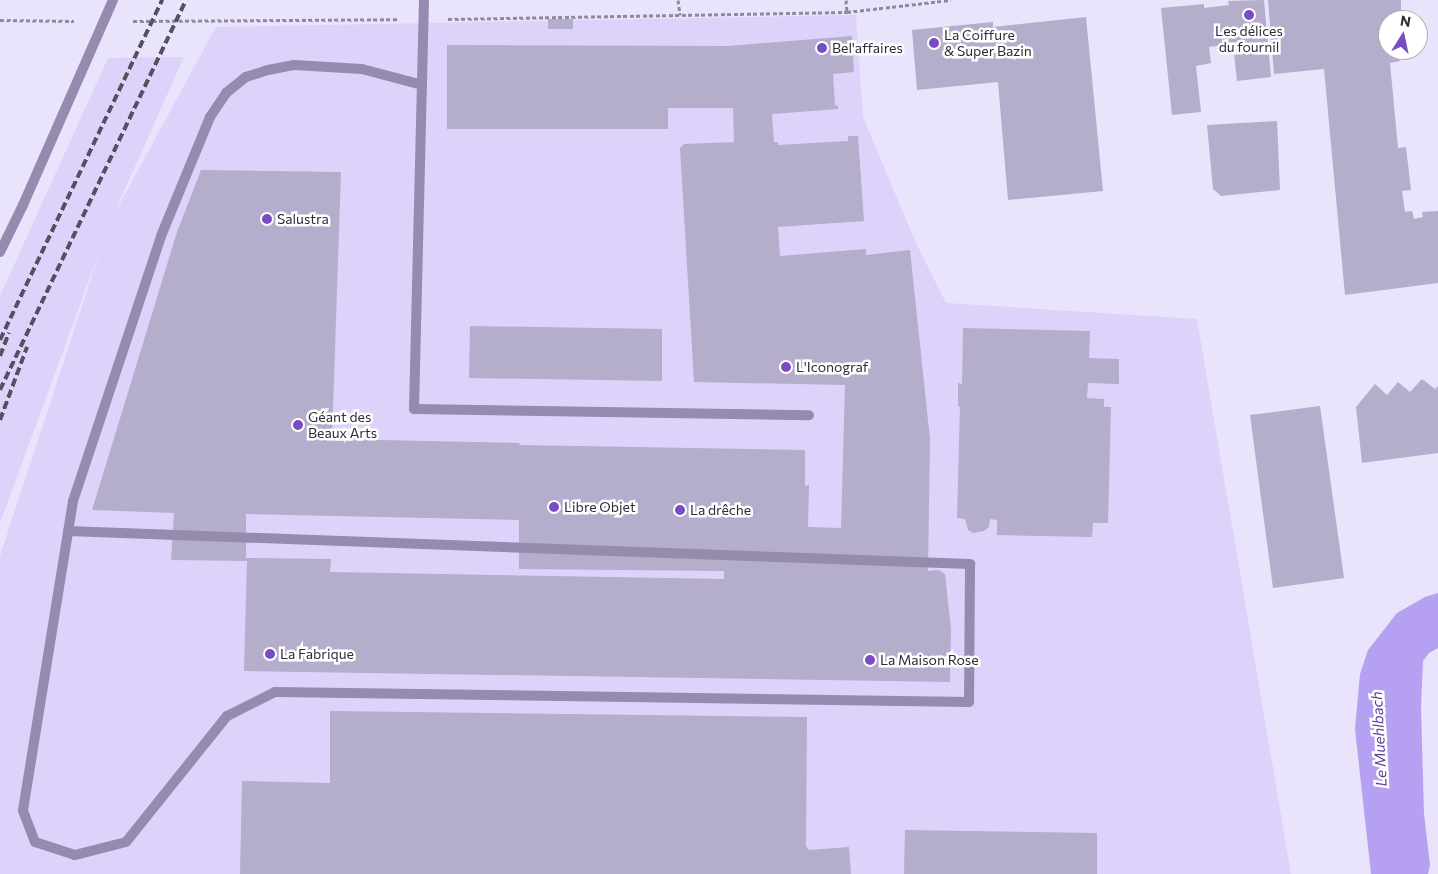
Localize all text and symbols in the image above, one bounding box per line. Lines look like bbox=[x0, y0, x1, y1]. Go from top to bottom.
marker: Les délices du fournil bbox=[1243, 9, 1255, 21]
north arrow bbox=[1378, 10, 1428, 60]
text: N bbox=[1399, 11, 1412, 30]
place label: Les délices du fournil bbox=[1215, 23, 1283, 56]
place label: La Coiffure & Super Bazin bbox=[944, 27, 1032, 59]
marker: La Coiffure & Super Bazin bbox=[928, 37, 940, 49]
place label: Bel'affaires bbox=[832, 40, 903, 56]
marker: Bel'affaires bbox=[816, 42, 828, 54]
place label: Salustra bbox=[277, 211, 329, 227]
marker: Salustra bbox=[261, 213, 273, 225]
place label: L'Iconograf bbox=[796, 359, 868, 375]
marker: L'Iconograf bbox=[780, 361, 792, 373]
place label: Géant des Beaux Arts bbox=[308, 409, 377, 442]
marker: Géant des Beaux Arts bbox=[292, 419, 304, 431]
place label: Libre Objet bbox=[564, 499, 636, 515]
marker: Libre Objet bbox=[548, 501, 560, 513]
place label: La drêche bbox=[690, 502, 751, 518]
marker: La drêche bbox=[674, 504, 686, 516]
place label: La Fabrique bbox=[280, 646, 354, 662]
marker: La Fabrique bbox=[264, 648, 276, 660]
place label: La Maison Rose bbox=[880, 652, 979, 668]
marker: La Maison Rose bbox=[864, 654, 876, 666]
water label: Le Muehlbach bbox=[1368, 691, 1390, 787]

